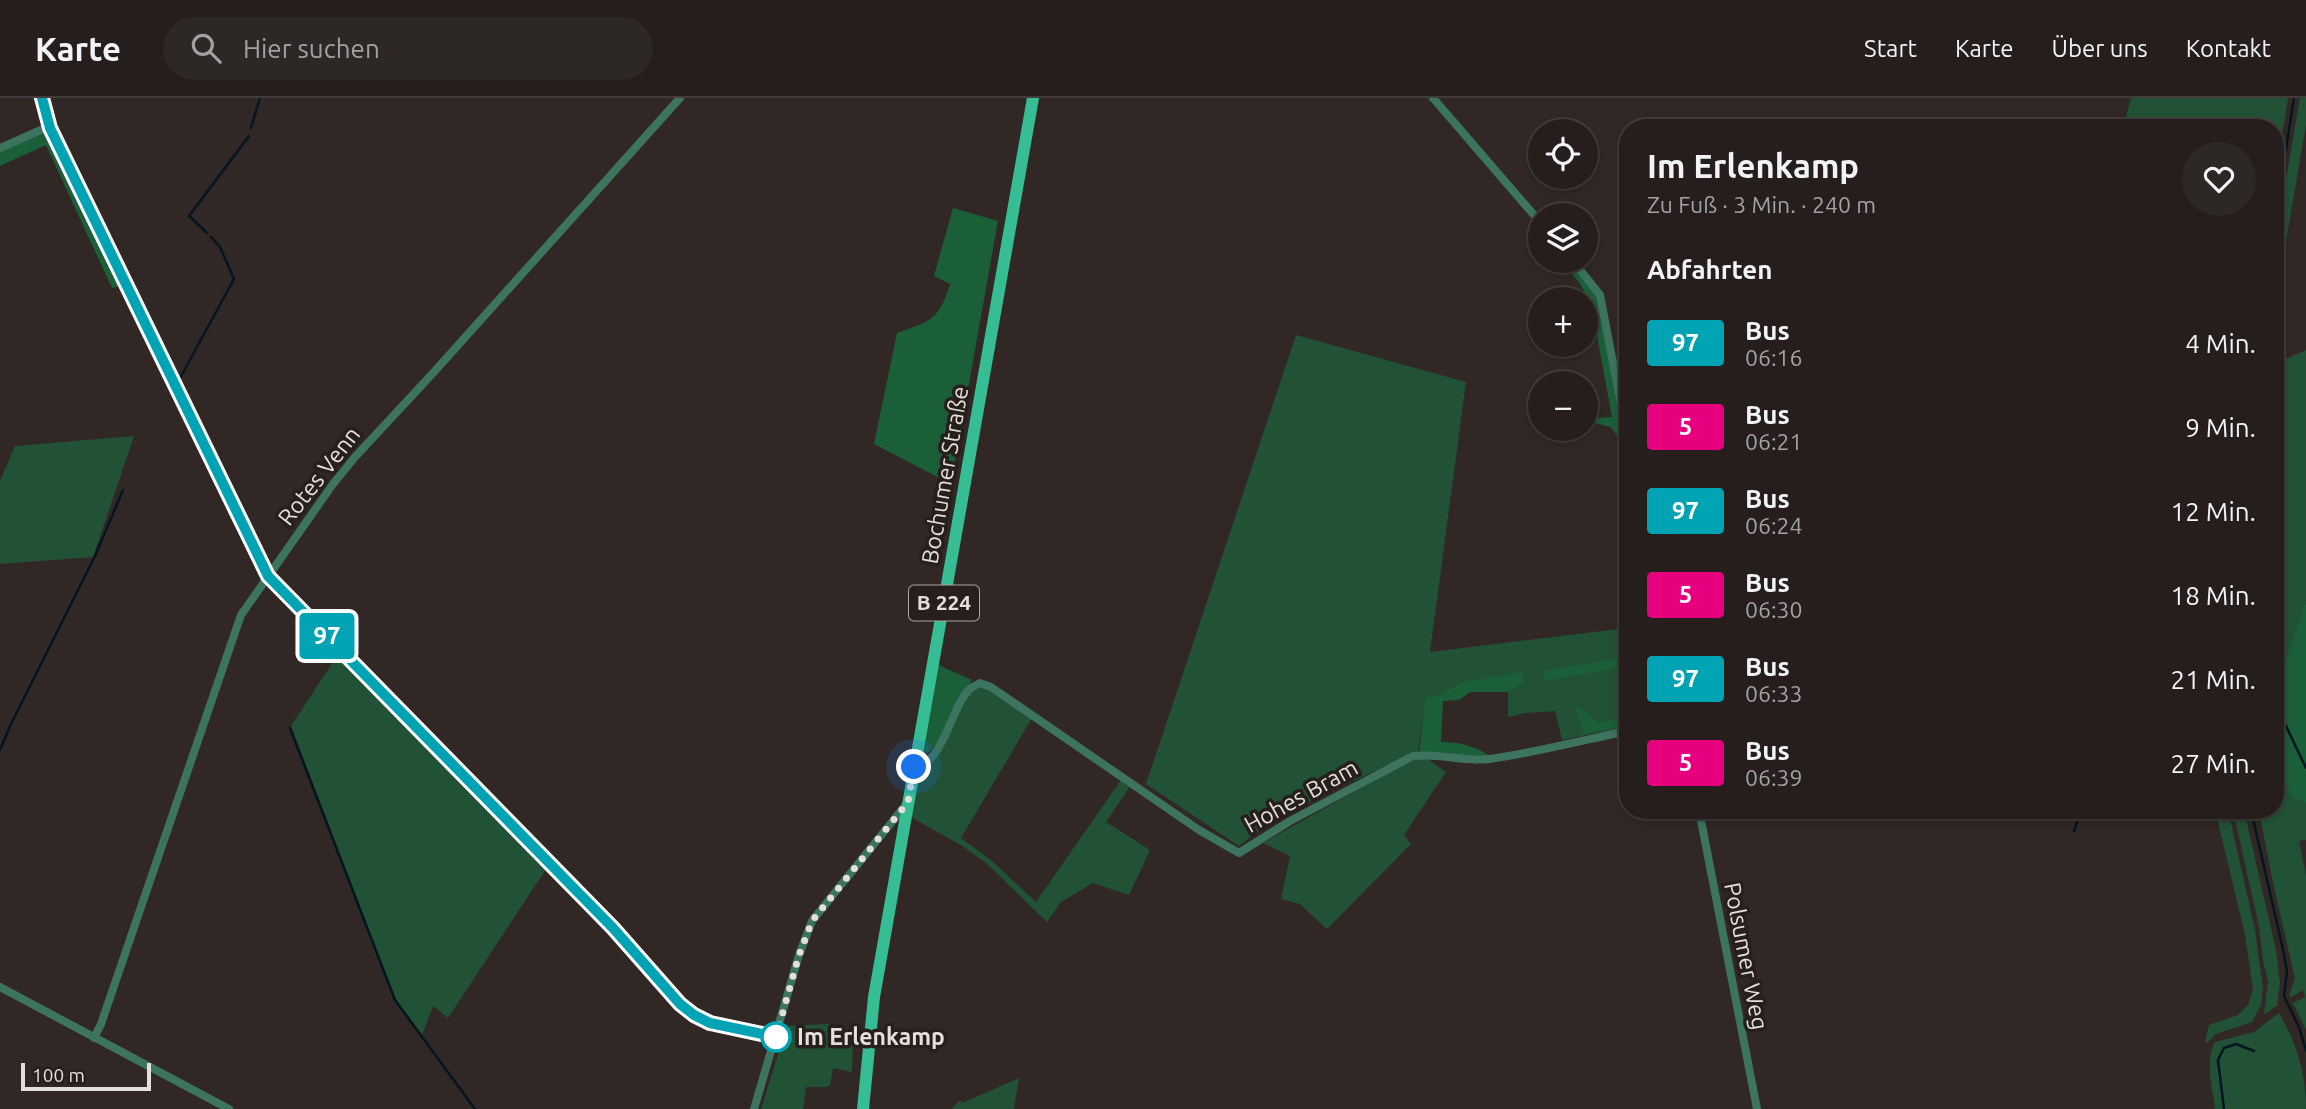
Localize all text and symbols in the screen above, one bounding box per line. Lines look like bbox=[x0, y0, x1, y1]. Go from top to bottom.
search box bbox=[163, 17, 653, 80]
icon: search bbox=[187, 29, 225, 67]
text: Karte bbox=[35, 30, 121, 67]
text: Hier suchen bbox=[243, 34, 380, 63]
text: Start bbox=[1864, 35, 1917, 62]
text: Karte bbox=[1955, 35, 2014, 62]
text: Über uns bbox=[2052, 35, 2148, 62]
text: Kontakt bbox=[2186, 35, 2271, 62]
map controls bbox=[1528, 119, 1598, 441]
button: locate bbox=[1528, 119, 1598, 189]
button: heart bbox=[2182, 142, 2256, 216]
text: Im Erlenkamp bbox=[1647, 147, 1859, 184]
text: Zu Fuß · 3 Min. · 240 m bbox=[1647, 192, 1876, 217]
button: layers bbox=[1528, 203, 1598, 273]
text: Abfahrten bbox=[1647, 255, 1772, 284]
button: + bbox=[1528, 287, 1598, 357]
text: Bus bbox=[1745, 316, 1790, 345]
text: 97 bbox=[1672, 329, 1699, 356]
text: 4 Min. bbox=[2185, 329, 2256, 358]
text: 06:16 bbox=[1745, 345, 1803, 370]
button: − bbox=[1528, 371, 1598, 441]
street label: Bochumer Straße bbox=[917, 384, 972, 566]
text: Bus bbox=[1745, 400, 1790, 429]
text: 5 bbox=[1679, 413, 1692, 440]
text: 9 Min. bbox=[2185, 413, 2256, 442]
street label: Rotes Venn bbox=[273, 422, 365, 530]
text: 06:21 bbox=[1745, 429, 1803, 454]
text: Bus bbox=[1745, 484, 1790, 513]
text: 97 bbox=[1672, 497, 1699, 524]
text: 12 Min. bbox=[2171, 497, 2256, 526]
text: 06:24 bbox=[1745, 513, 1803, 538]
text: Bus bbox=[1745, 568, 1790, 597]
text: 5 bbox=[1679, 581, 1692, 608]
text: 18 Min. bbox=[2171, 581, 2256, 610]
road number: B 224 bbox=[909, 586, 979, 620]
text: 06:30 bbox=[1745, 597, 1803, 622]
line badge: 97 bbox=[296, 613, 358, 659]
text: 97 bbox=[313, 622, 341, 649]
text: Bus bbox=[1745, 652, 1790, 681]
text: 97 bbox=[1672, 665, 1699, 692]
text: 21 Min. bbox=[2171, 665, 2256, 694]
text: 06:33 bbox=[1745, 681, 1803, 706]
text: Bus bbox=[1745, 736, 1790, 765]
your location bbox=[896, 749, 931, 784]
text: 5 bbox=[1679, 749, 1692, 776]
text: 27 Min. bbox=[2171, 749, 2256, 778]
street label: Hohes Bram bbox=[1240, 754, 1362, 837]
text: 06:39 bbox=[1745, 765, 1803, 790]
street label: Polsumer Weg bbox=[1720, 880, 1773, 1032]
marker: Im Erlenkamp bbox=[761, 1022, 791, 1052]
place label: Im Erlenkamp bbox=[797, 1024, 945, 1049]
scale bar bbox=[21, 1060, 150, 1092]
text: 100 m bbox=[32, 1064, 85, 1086]

